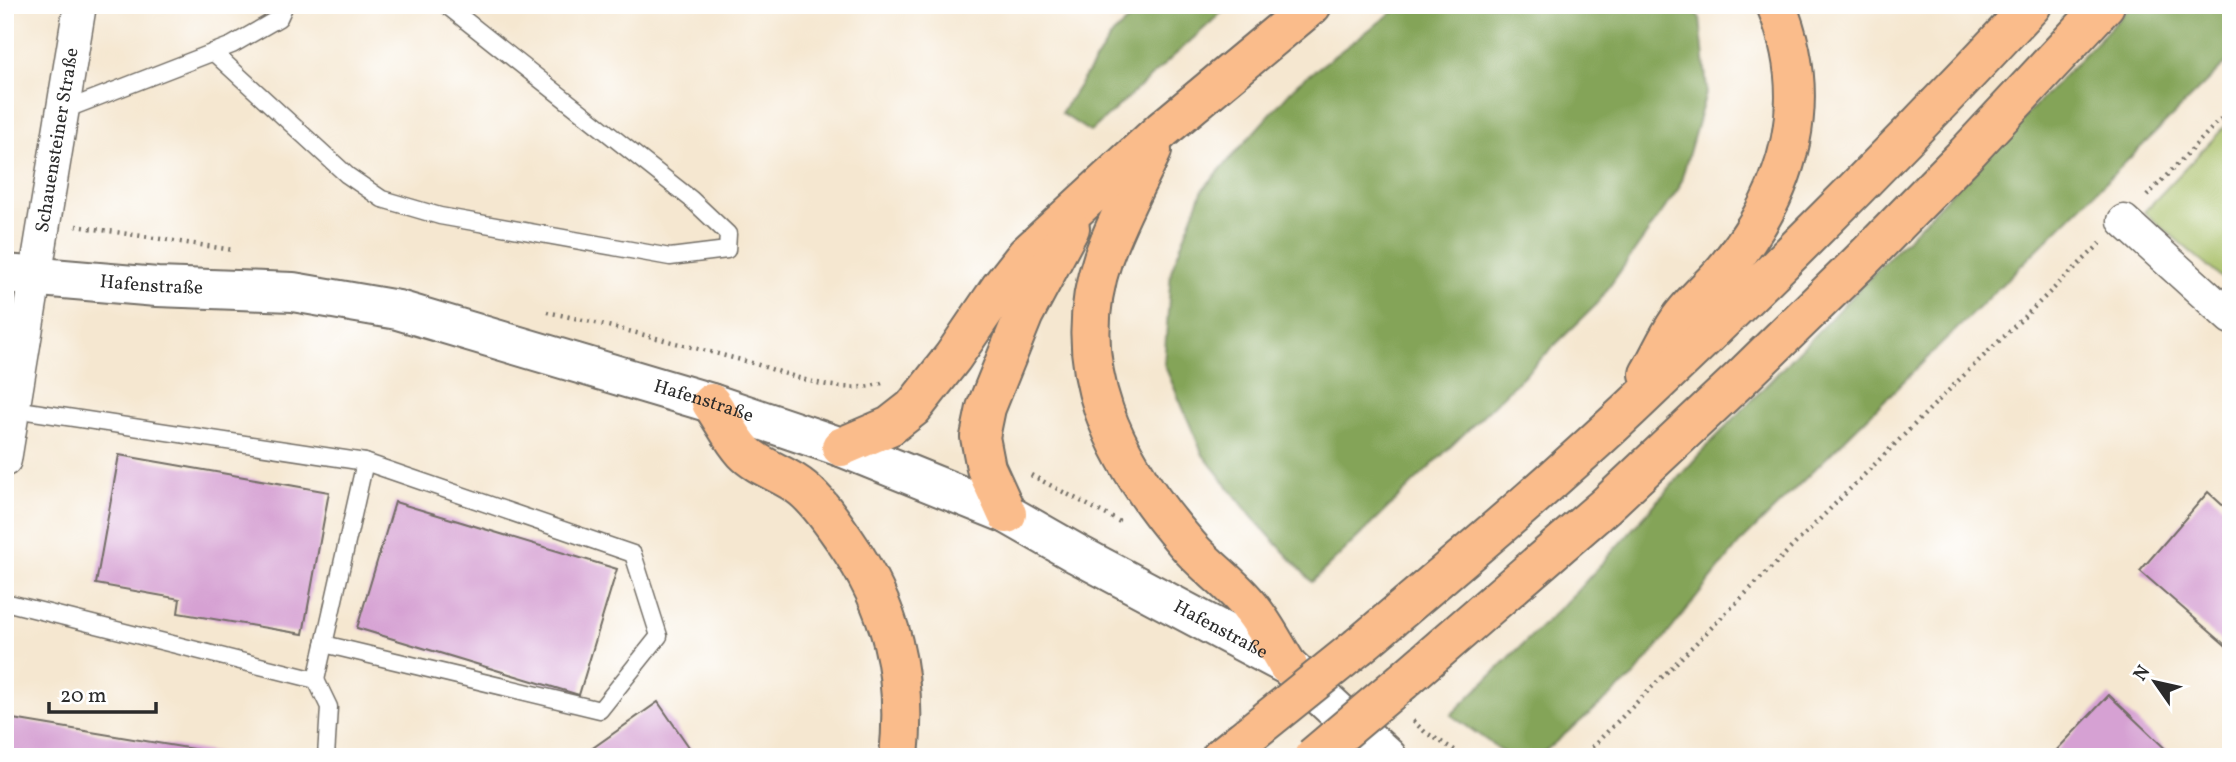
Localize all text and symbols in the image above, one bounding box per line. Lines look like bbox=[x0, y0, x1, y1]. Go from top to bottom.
street label: Schauensteiner Straße bbox=[30, 46, 86, 235]
street label: Hafenstraße bbox=[99, 269, 204, 302]
street label: Hafenstraße bbox=[650, 374, 757, 429]
street label: Hafenstraße bbox=[1169, 594, 1272, 666]
north arrow bbox=[2120, 646, 2190, 716]
text: N bbox=[2128, 660, 2157, 687]
scale bar bbox=[49, 671, 156, 715]
text: 20 m bbox=[60, 682, 106, 711]

